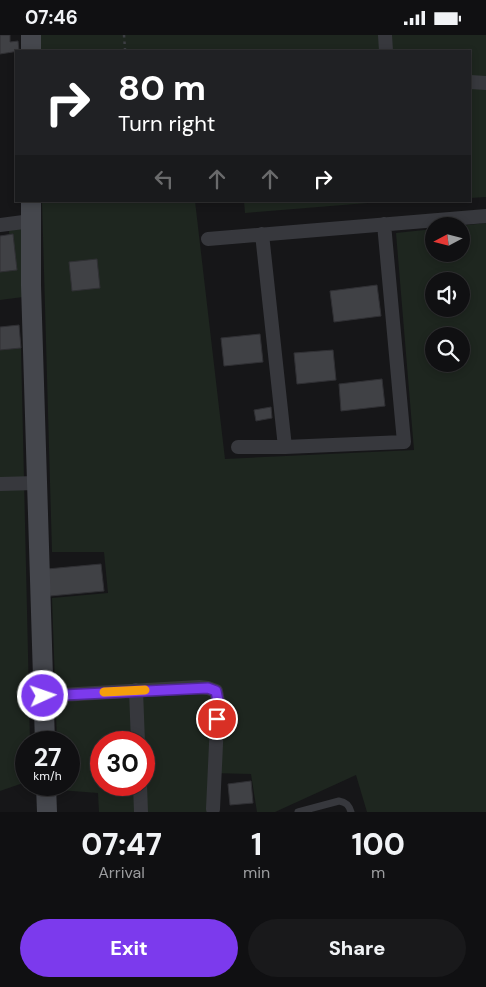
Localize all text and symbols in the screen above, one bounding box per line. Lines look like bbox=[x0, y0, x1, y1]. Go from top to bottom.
text: 07:46 bbox=[25, 5, 78, 30]
text: 80 m bbox=[118, 65, 206, 111]
icon: right bbox=[35, 70, 100, 135]
text: Turn right bbox=[118, 109, 215, 138]
icon: left bbox=[150, 165, 178, 193]
icon: ahead bbox=[203, 165, 231, 193]
icon: ahead bbox=[256, 165, 284, 193]
icon: right bbox=[309, 165, 337, 193]
north arrow bbox=[425, 217, 470, 263]
map controls bbox=[425, 217, 470, 372]
button: sound bbox=[425, 272, 470, 317]
button: search bbox=[425, 327, 470, 372]
position arrow bbox=[16, 669, 68, 721]
pin bbox=[196, 698, 238, 740]
icon: arrive bbox=[203, 705, 231, 733]
speed limit sign: 30 bbox=[90, 731, 155, 796]
text: 27 bbox=[34, 741, 61, 774]
text: km/h bbox=[33, 768, 62, 784]
text: 07:47 bbox=[81, 825, 162, 864]
text: 1 bbox=[251, 825, 262, 864]
text: 100 bbox=[351, 825, 405, 864]
text: Arrival bbox=[98, 862, 145, 883]
text: min bbox=[243, 862, 270, 883]
text: m bbox=[371, 862, 385, 883]
button: Exit bbox=[20, 919, 238, 977]
button: Share bbox=[248, 919, 466, 977]

